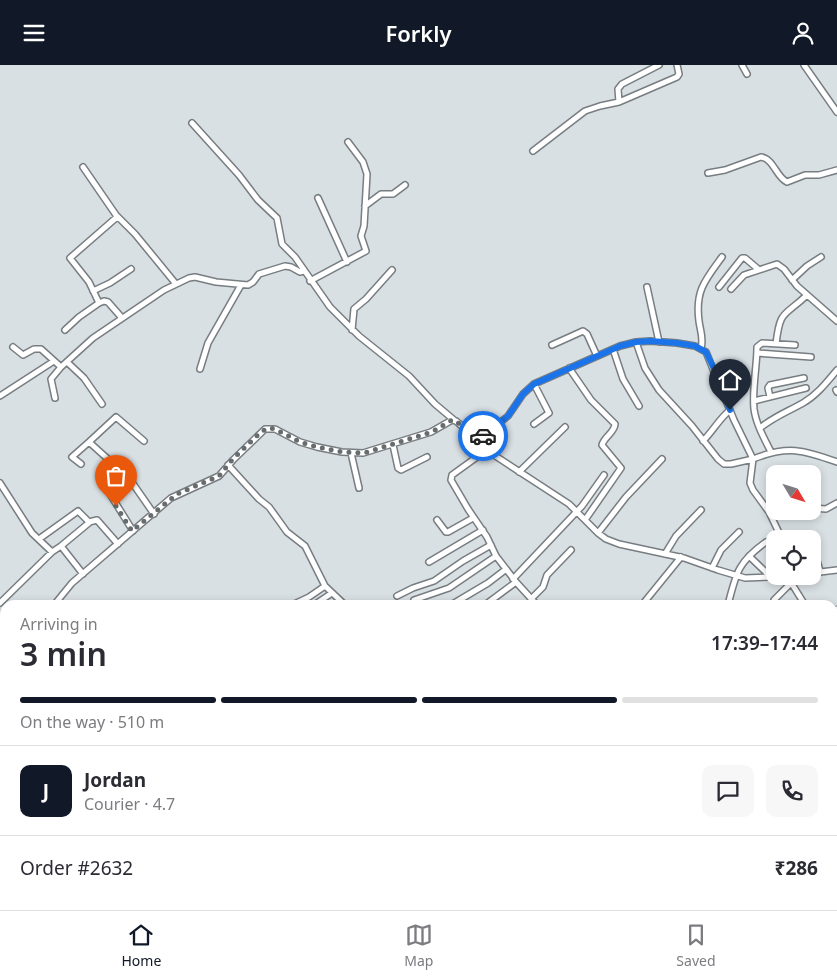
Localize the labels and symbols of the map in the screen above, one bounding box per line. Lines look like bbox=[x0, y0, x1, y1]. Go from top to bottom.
pin bbox=[709, 359, 751, 410]
courier bbox=[458, 411, 508, 461]
pin bbox=[95, 455, 137, 506]
north arrow bbox=[766, 465, 821, 520]

